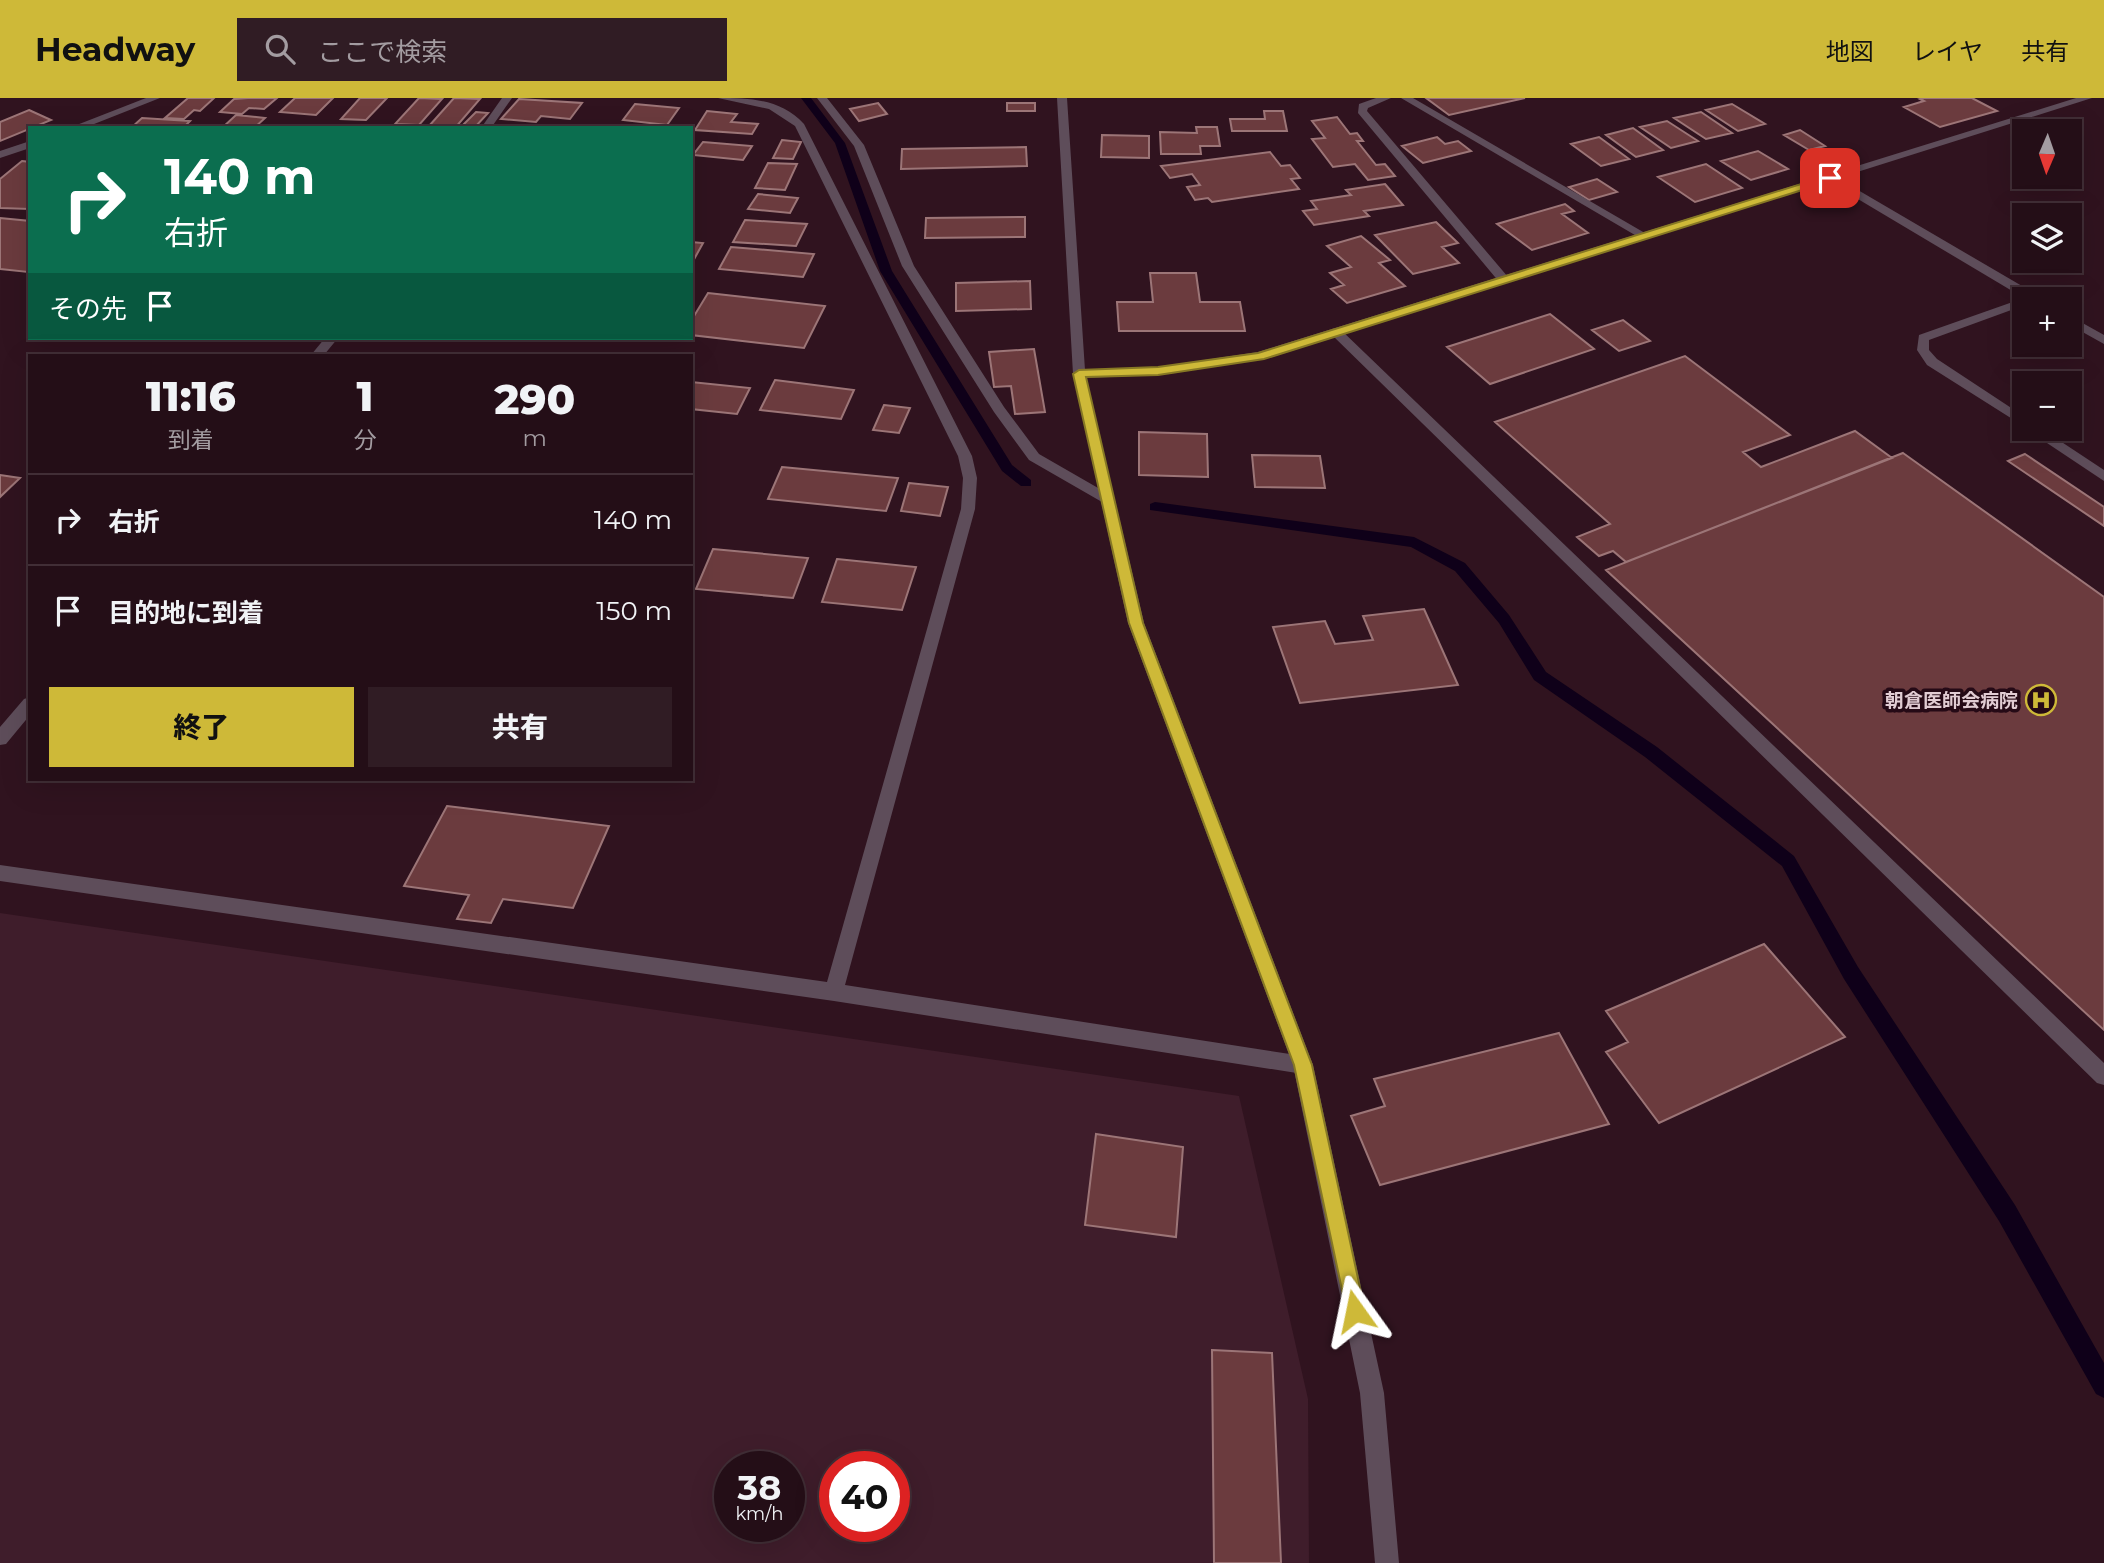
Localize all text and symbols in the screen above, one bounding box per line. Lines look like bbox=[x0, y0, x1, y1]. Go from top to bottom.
search box bbox=[237, 18, 727, 81]
text: Headway bbox=[35, 29, 195, 69]
icon: search bbox=[261, 30, 299, 68]
text: ここで検索 bbox=[317, 36, 447, 68]
text: 地図 bbox=[1826, 37, 1874, 66]
text: レイヤ bbox=[1912, 37, 1983, 66]
text: 共有 bbox=[2021, 37, 2069, 66]
north arrow bbox=[2012, 119, 2082, 189]
map controls bbox=[2012, 119, 2082, 441]
text: 140 m bbox=[164, 147, 316, 206]
pin bbox=[1800, 148, 1860, 208]
icon: right bbox=[49, 154, 140, 245]
icon: arrive bbox=[1811, 159, 1849, 197]
button: layers bbox=[2012, 203, 2082, 273]
text: 右折 bbox=[164, 213, 228, 252]
icon: arrive bbox=[141, 287, 179, 325]
button: + bbox=[2012, 287, 2082, 357]
text: その先 bbox=[49, 293, 127, 325]
text: 11:16 bbox=[146, 370, 236, 422]
text: 1 bbox=[356, 370, 374, 422]
button: − bbox=[2012, 371, 2082, 441]
text: 290 bbox=[494, 373, 575, 425]
text: m bbox=[523, 424, 547, 452]
text: 到着 bbox=[168, 426, 214, 454]
text: 分 bbox=[354, 426, 377, 454]
icon: right bbox=[49, 501, 87, 539]
text: 140 m bbox=[594, 504, 672, 536]
text: 右折 bbox=[108, 506, 160, 538]
icon: arrive bbox=[49, 592, 87, 630]
text: 150 m bbox=[596, 595, 672, 627]
text: 目的地に到着 bbox=[108, 597, 264, 629]
hospital icon: 朝倉医師会病院 bbox=[2024, 683, 2058, 717]
button: 終了 bbox=[49, 687, 354, 767]
button: 共有 bbox=[368, 687, 672, 767]
place label: 朝倉医師会病院 bbox=[1885, 689, 2018, 712]
position arrow bbox=[1318, 1274, 1392, 1348]
speed limit sign: 40 bbox=[819, 1451, 910, 1542]
text: 38 bbox=[738, 1466, 781, 1509]
text: km/h bbox=[735, 1503, 784, 1525]

